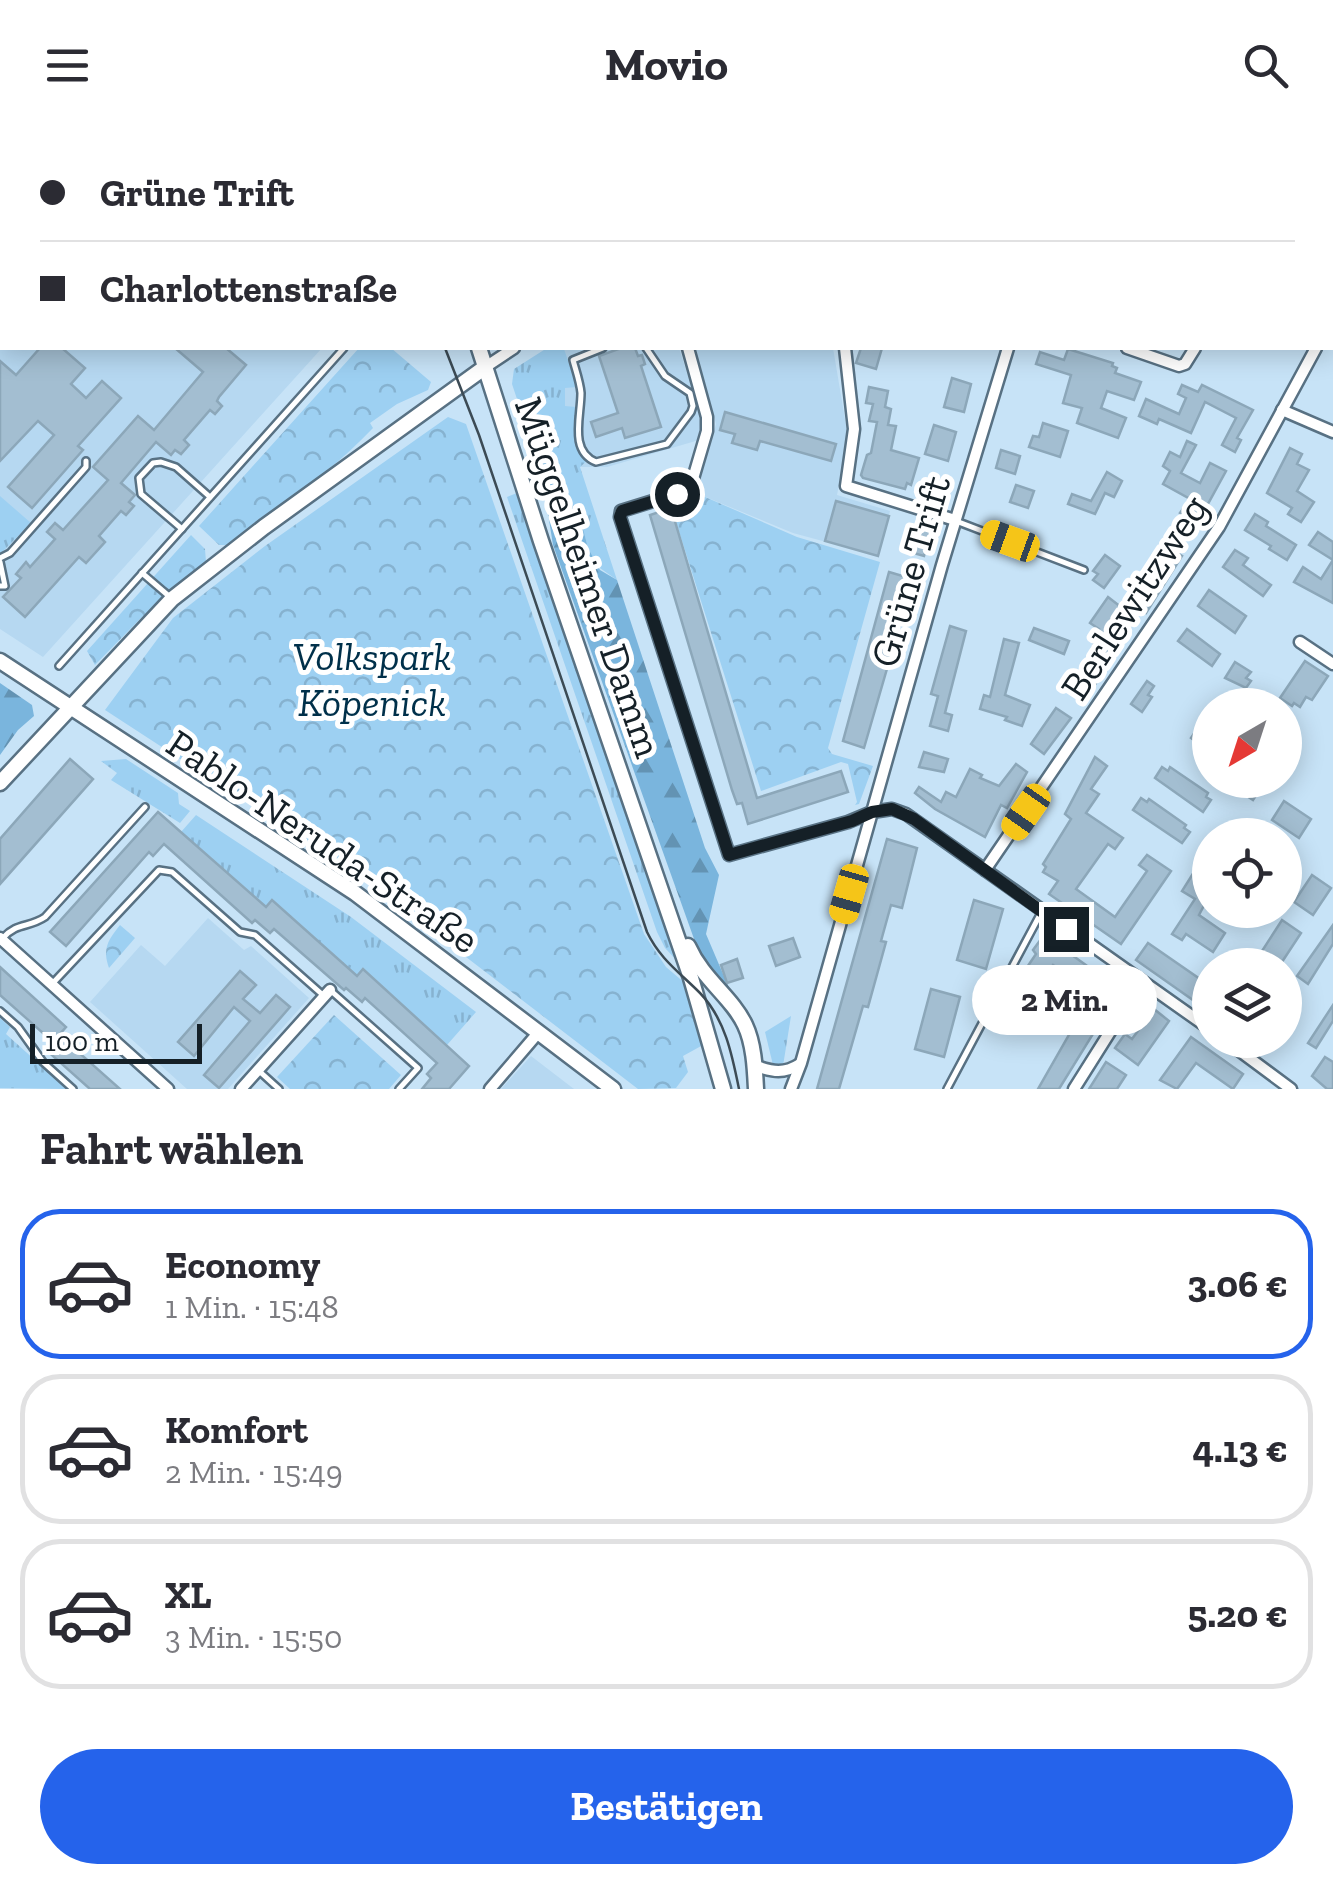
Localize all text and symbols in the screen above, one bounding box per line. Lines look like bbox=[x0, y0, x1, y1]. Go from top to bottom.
icon: menu bbox=[40, 38, 95, 93]
text: Movio bbox=[605, 38, 728, 92]
icon: search bbox=[1238, 38, 1293, 93]
text: Grüne Trift bbox=[100, 170, 294, 216]
text: Charlottenstraße bbox=[100, 266, 397, 312]
street label: Müggelheimer Damm bbox=[505, 391, 673, 764]
street label: Grüne Trift bbox=[860, 470, 960, 672]
route start bbox=[655, 472, 700, 517]
street label: Berlewitzweg bbox=[1050, 486, 1218, 708]
car bbox=[977, 517, 1043, 565]
park label: Volkspark Köpenick bbox=[293, 632, 451, 726]
north arrow bbox=[1192, 688, 1302, 798]
map controls bbox=[1192, 688, 1302, 1058]
street label: Pablo-Neruda-Straße bbox=[158, 719, 488, 963]
car bbox=[997, 779, 1055, 845]
button: locate bbox=[1192, 818, 1302, 928]
car bbox=[826, 861, 872, 927]
route end bbox=[1044, 907, 1089, 952]
button: layers bbox=[1192, 948, 1302, 1058]
callout: 2 Min. bbox=[974, 964, 1158, 1034]
text: 2 Min. bbox=[1021, 981, 1108, 1019]
scale bar bbox=[30, 1019, 202, 1064]
text: 100 m bbox=[45, 1025, 119, 1058]
text: Fahrt wählen bbox=[40, 1122, 303, 1176]
icon: car bbox=[45, 1239, 135, 1329]
text: Economy bbox=[165, 1242, 320, 1288]
text: 3.06 € bbox=[1187, 1261, 1288, 1307]
text: 1 Min. · 15:48 bbox=[165, 1288, 339, 1326]
icon: car bbox=[45, 1404, 135, 1494]
text: Komfort bbox=[165, 1407, 308, 1453]
text: 4.13 € bbox=[1192, 1426, 1288, 1472]
text: 2 Min. · 15:49 bbox=[165, 1453, 343, 1491]
icon: car bbox=[45, 1569, 135, 1659]
text: XL bbox=[165, 1572, 212, 1618]
text: 5.20 € bbox=[1188, 1591, 1288, 1637]
text: 3 Min. · 15:50 bbox=[165, 1618, 342, 1656]
button: Bestätigen bbox=[40, 1749, 1293, 1864]

